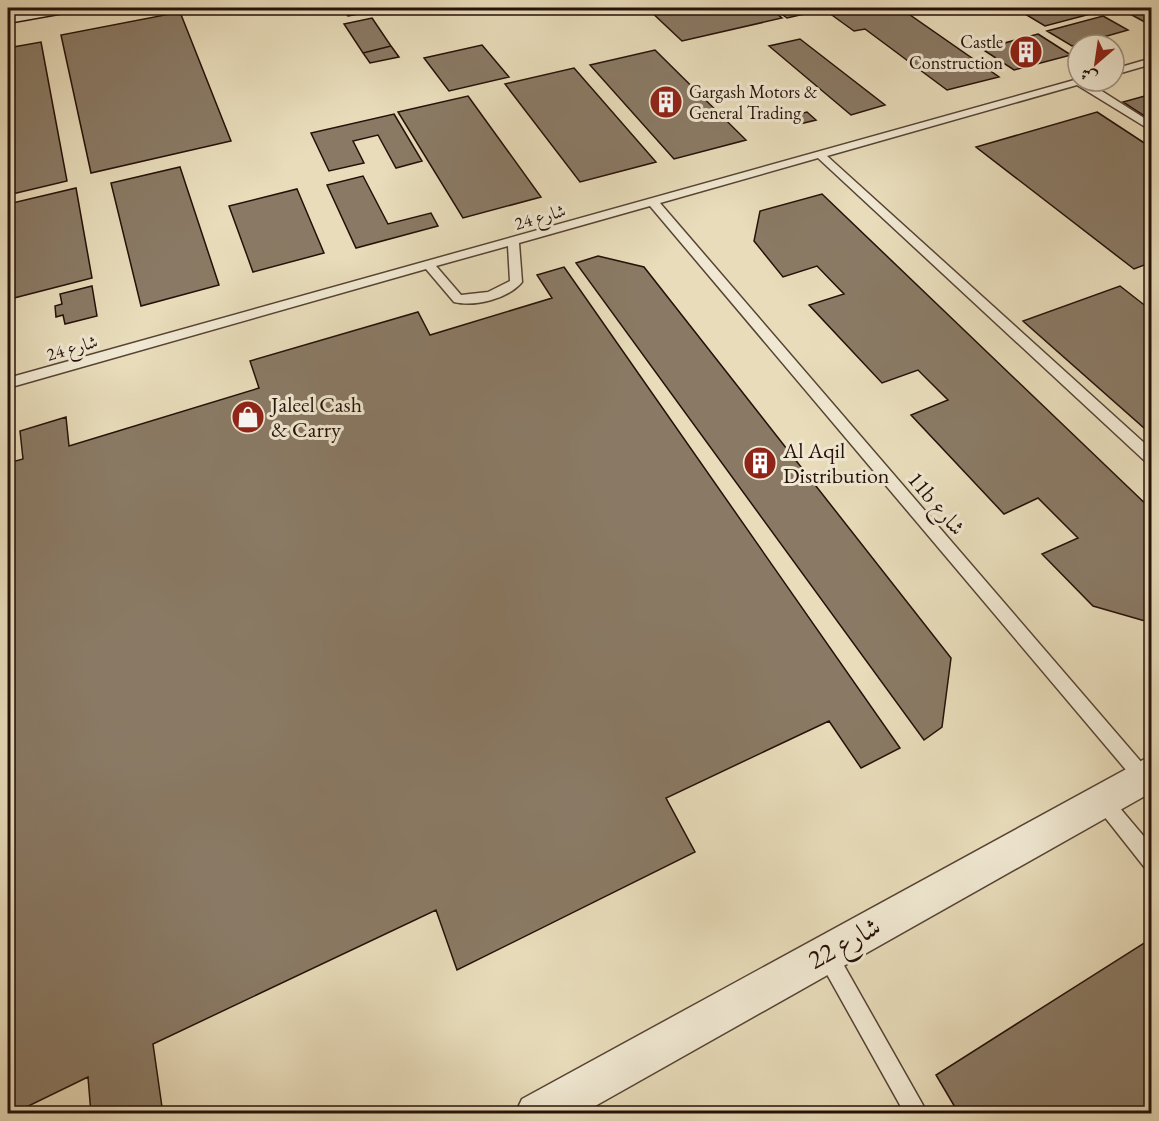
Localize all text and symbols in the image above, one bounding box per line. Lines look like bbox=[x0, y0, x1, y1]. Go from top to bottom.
place label: Castle Construction bbox=[909, 30, 1003, 74]
north arrow bbox=[1066, 33, 1126, 93]
building icon: Castle Construction bbox=[1008, 34, 1044, 70]
text: ش bbox=[1077, 63, 1101, 89]
place label: Gargash Motors & General Trading bbox=[689, 80, 818, 124]
building icon: Gargash Motors & General Trading bbox=[648, 84, 684, 120]
street label: شارع 24 bbox=[512, 198, 569, 239]
street label: شارع 24 bbox=[44, 329, 101, 370]
place label: Jaleel Cash & Carry bbox=[269, 390, 362, 444]
shop icon: Jaleel Cash & Carry bbox=[230, 399, 266, 435]
place label: Al Aqil Distribution bbox=[782, 436, 890, 490]
building icon: Al Aqil Distribution bbox=[742, 445, 778, 481]
street label: 11b شارع bbox=[898, 465, 972, 544]
street label: شارع 22 bbox=[801, 908, 889, 981]

